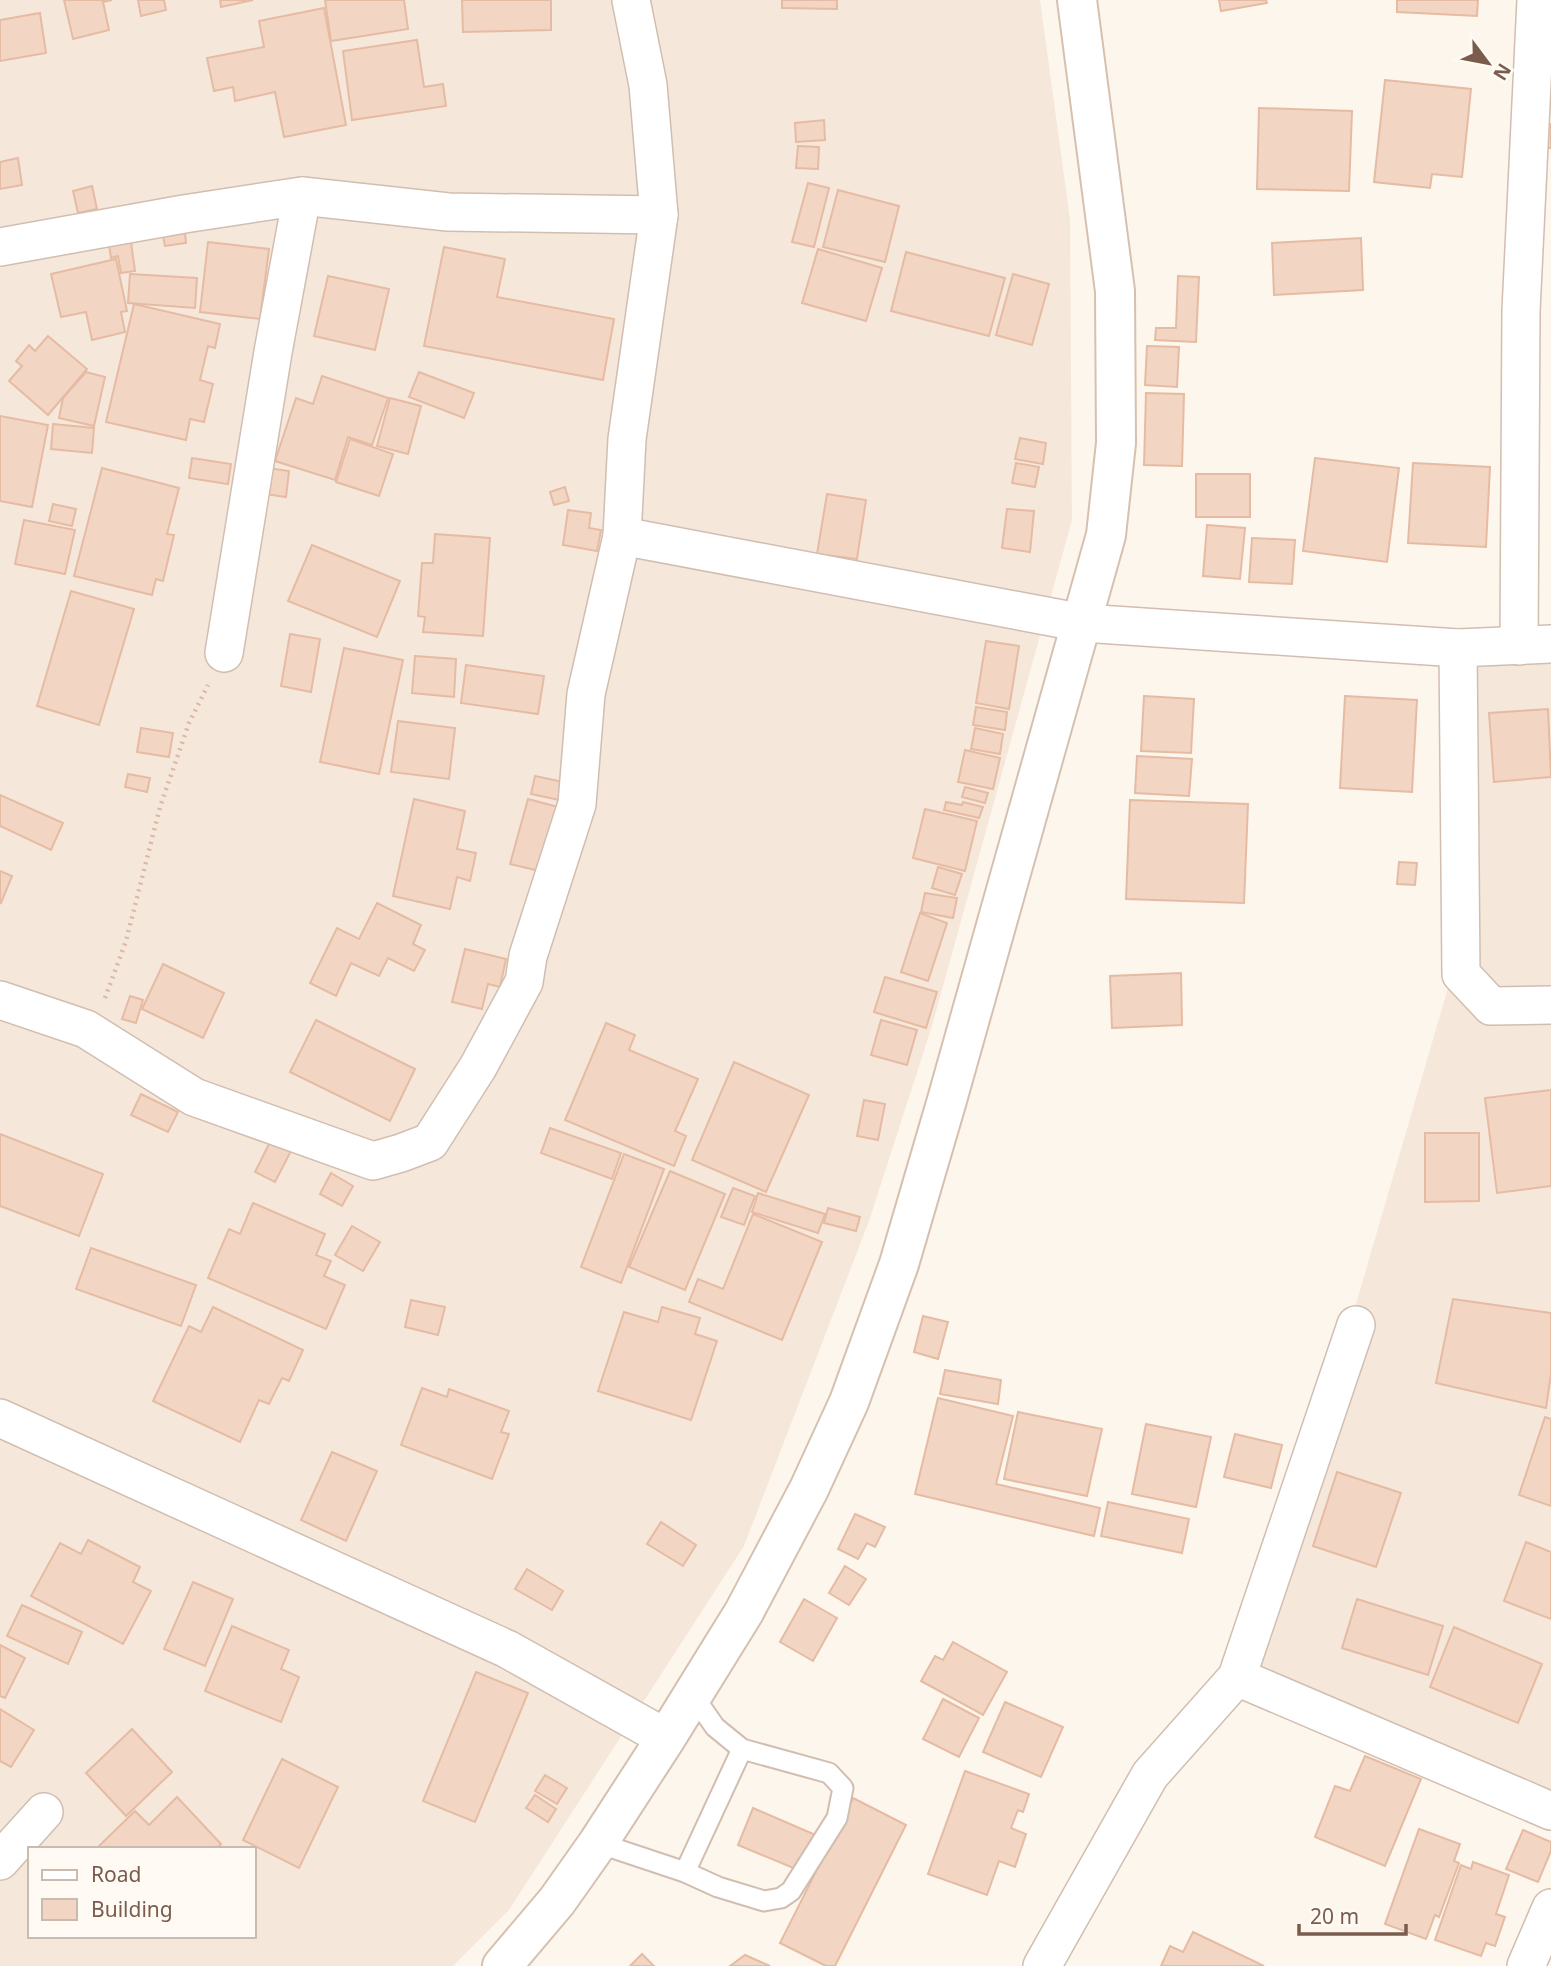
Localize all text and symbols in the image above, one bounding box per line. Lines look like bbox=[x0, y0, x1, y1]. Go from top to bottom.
north arrow bbox=[1453, 28, 1523, 98]
text: N bbox=[1487, 59, 1518, 85]
legend bbox=[28, 1847, 256, 1938]
text: Road bbox=[91, 1860, 141, 1888]
scale bar bbox=[1299, 1892, 1406, 1936]
text: Building bbox=[91, 1895, 173, 1923]
text: 20 m bbox=[1310, 1902, 1359, 1930]

